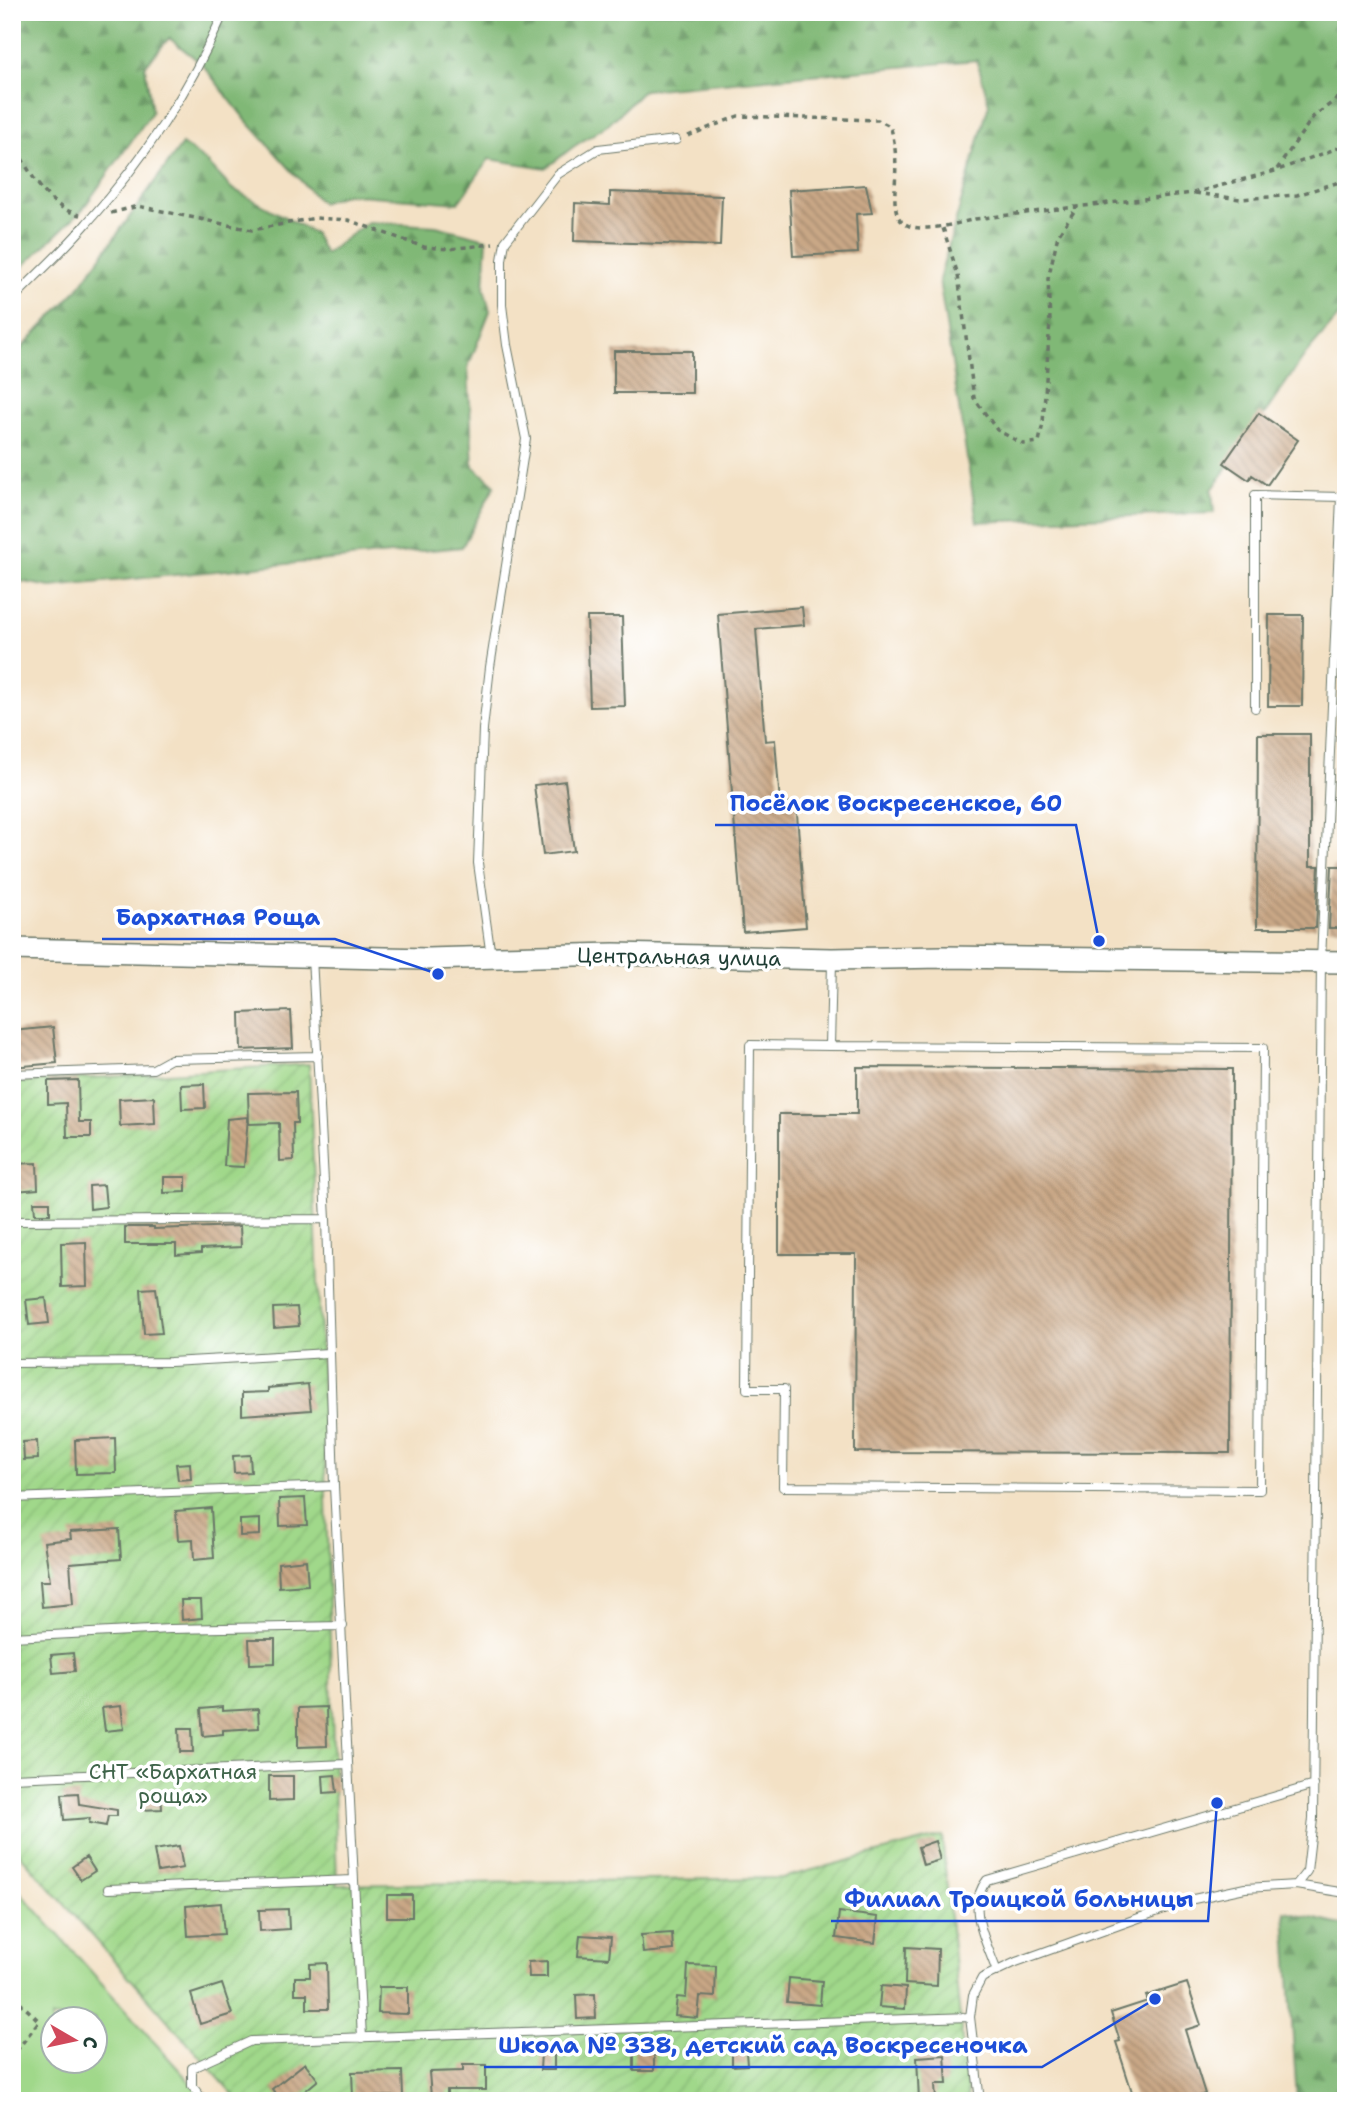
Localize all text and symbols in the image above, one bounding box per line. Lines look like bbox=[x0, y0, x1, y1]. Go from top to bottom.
callout: Посёлок Воскресенское, 60 bbox=[715, 781, 1076, 825]
text: Посёлок Воскресенское, 60 bbox=[730, 788, 1062, 818]
callout: Бархатная Роща bbox=[102, 895, 335, 939]
text: Бархатная Роща bbox=[116, 902, 321, 932]
street label: Центральная улица bbox=[577, 941, 781, 973]
park label: СНТ «Бархатная роща» bbox=[89, 1758, 257, 1810]
callout: Филиал Троицкой больницы bbox=[831, 1877, 1208, 1921]
text: Филиал Троицкой больницы bbox=[844, 1884, 1194, 1914]
north arrow bbox=[38, 2004, 108, 2074]
callout: Школа № 338, детский сад Воскресеночка bbox=[484, 2023, 1042, 2067]
text: Школа № 338, детский сад Воскресеночка bbox=[498, 2030, 1028, 2060]
text: С bbox=[77, 2035, 104, 2050]

